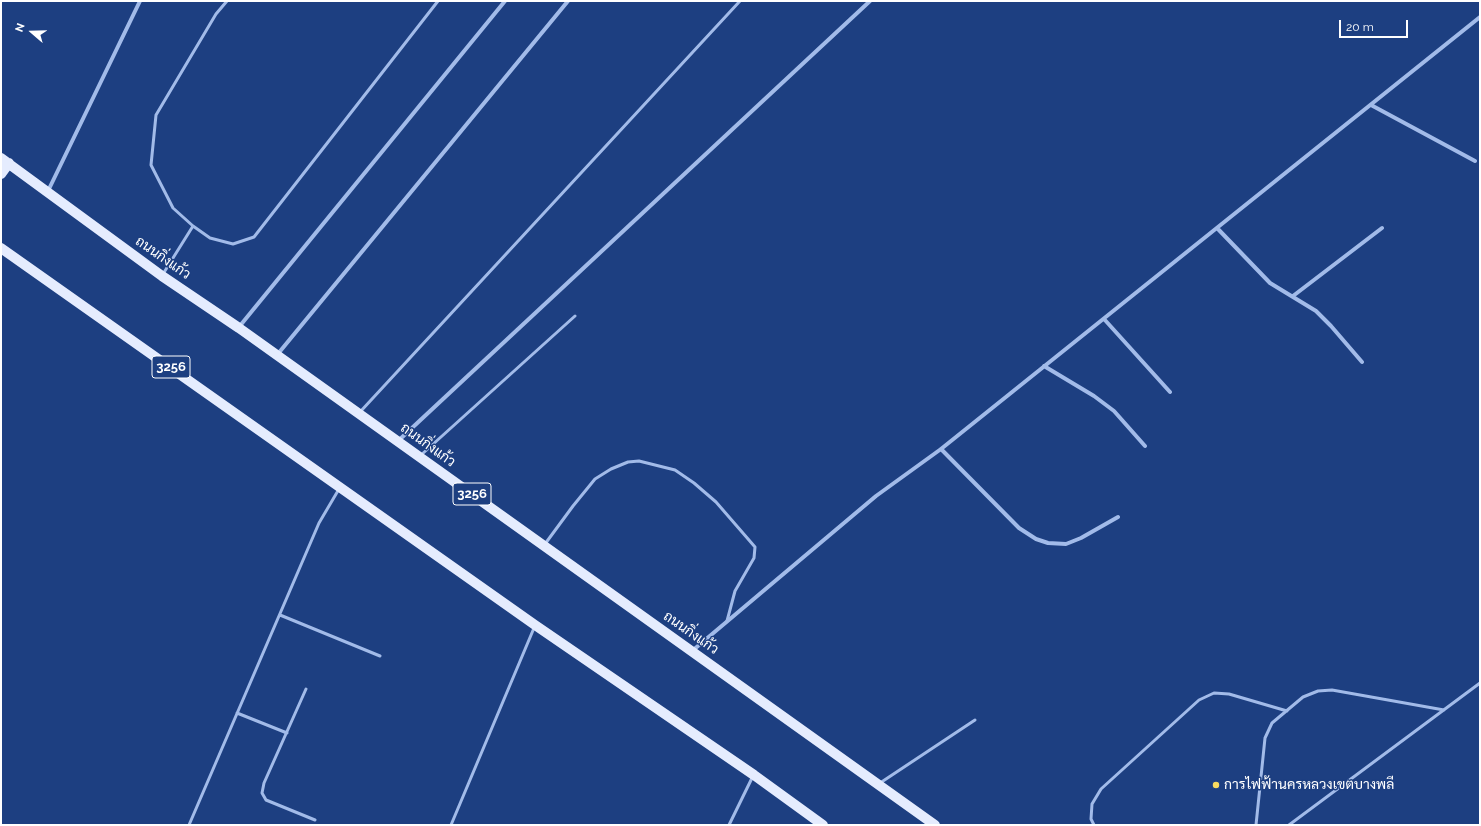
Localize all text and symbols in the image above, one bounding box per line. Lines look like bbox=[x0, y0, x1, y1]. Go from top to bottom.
north arrow bbox=[12, 12, 52, 52]
scale bar bbox=[1341, 12, 1410, 38]
text: 20 m bbox=[1346, 20, 1374, 34]
text: N bbox=[13, 22, 28, 34]
street label: ถนนกิ่งแก้ว bbox=[132, 233, 194, 283]
road number: 3256 bbox=[152, 356, 190, 378]
street label: ถนนกิ่งแก้ว bbox=[397, 419, 459, 471]
road number: 3256 bbox=[453, 483, 491, 505]
street label: ถนนกิ่งแก้ว bbox=[660, 608, 722, 658]
place label: การไฟฟ้านครหลวงเขตบางพลี bbox=[1224, 777, 1394, 793]
marker: การไฟฟ้านครหลวงเขตบางพลี bbox=[1211, 780, 1221, 790]

